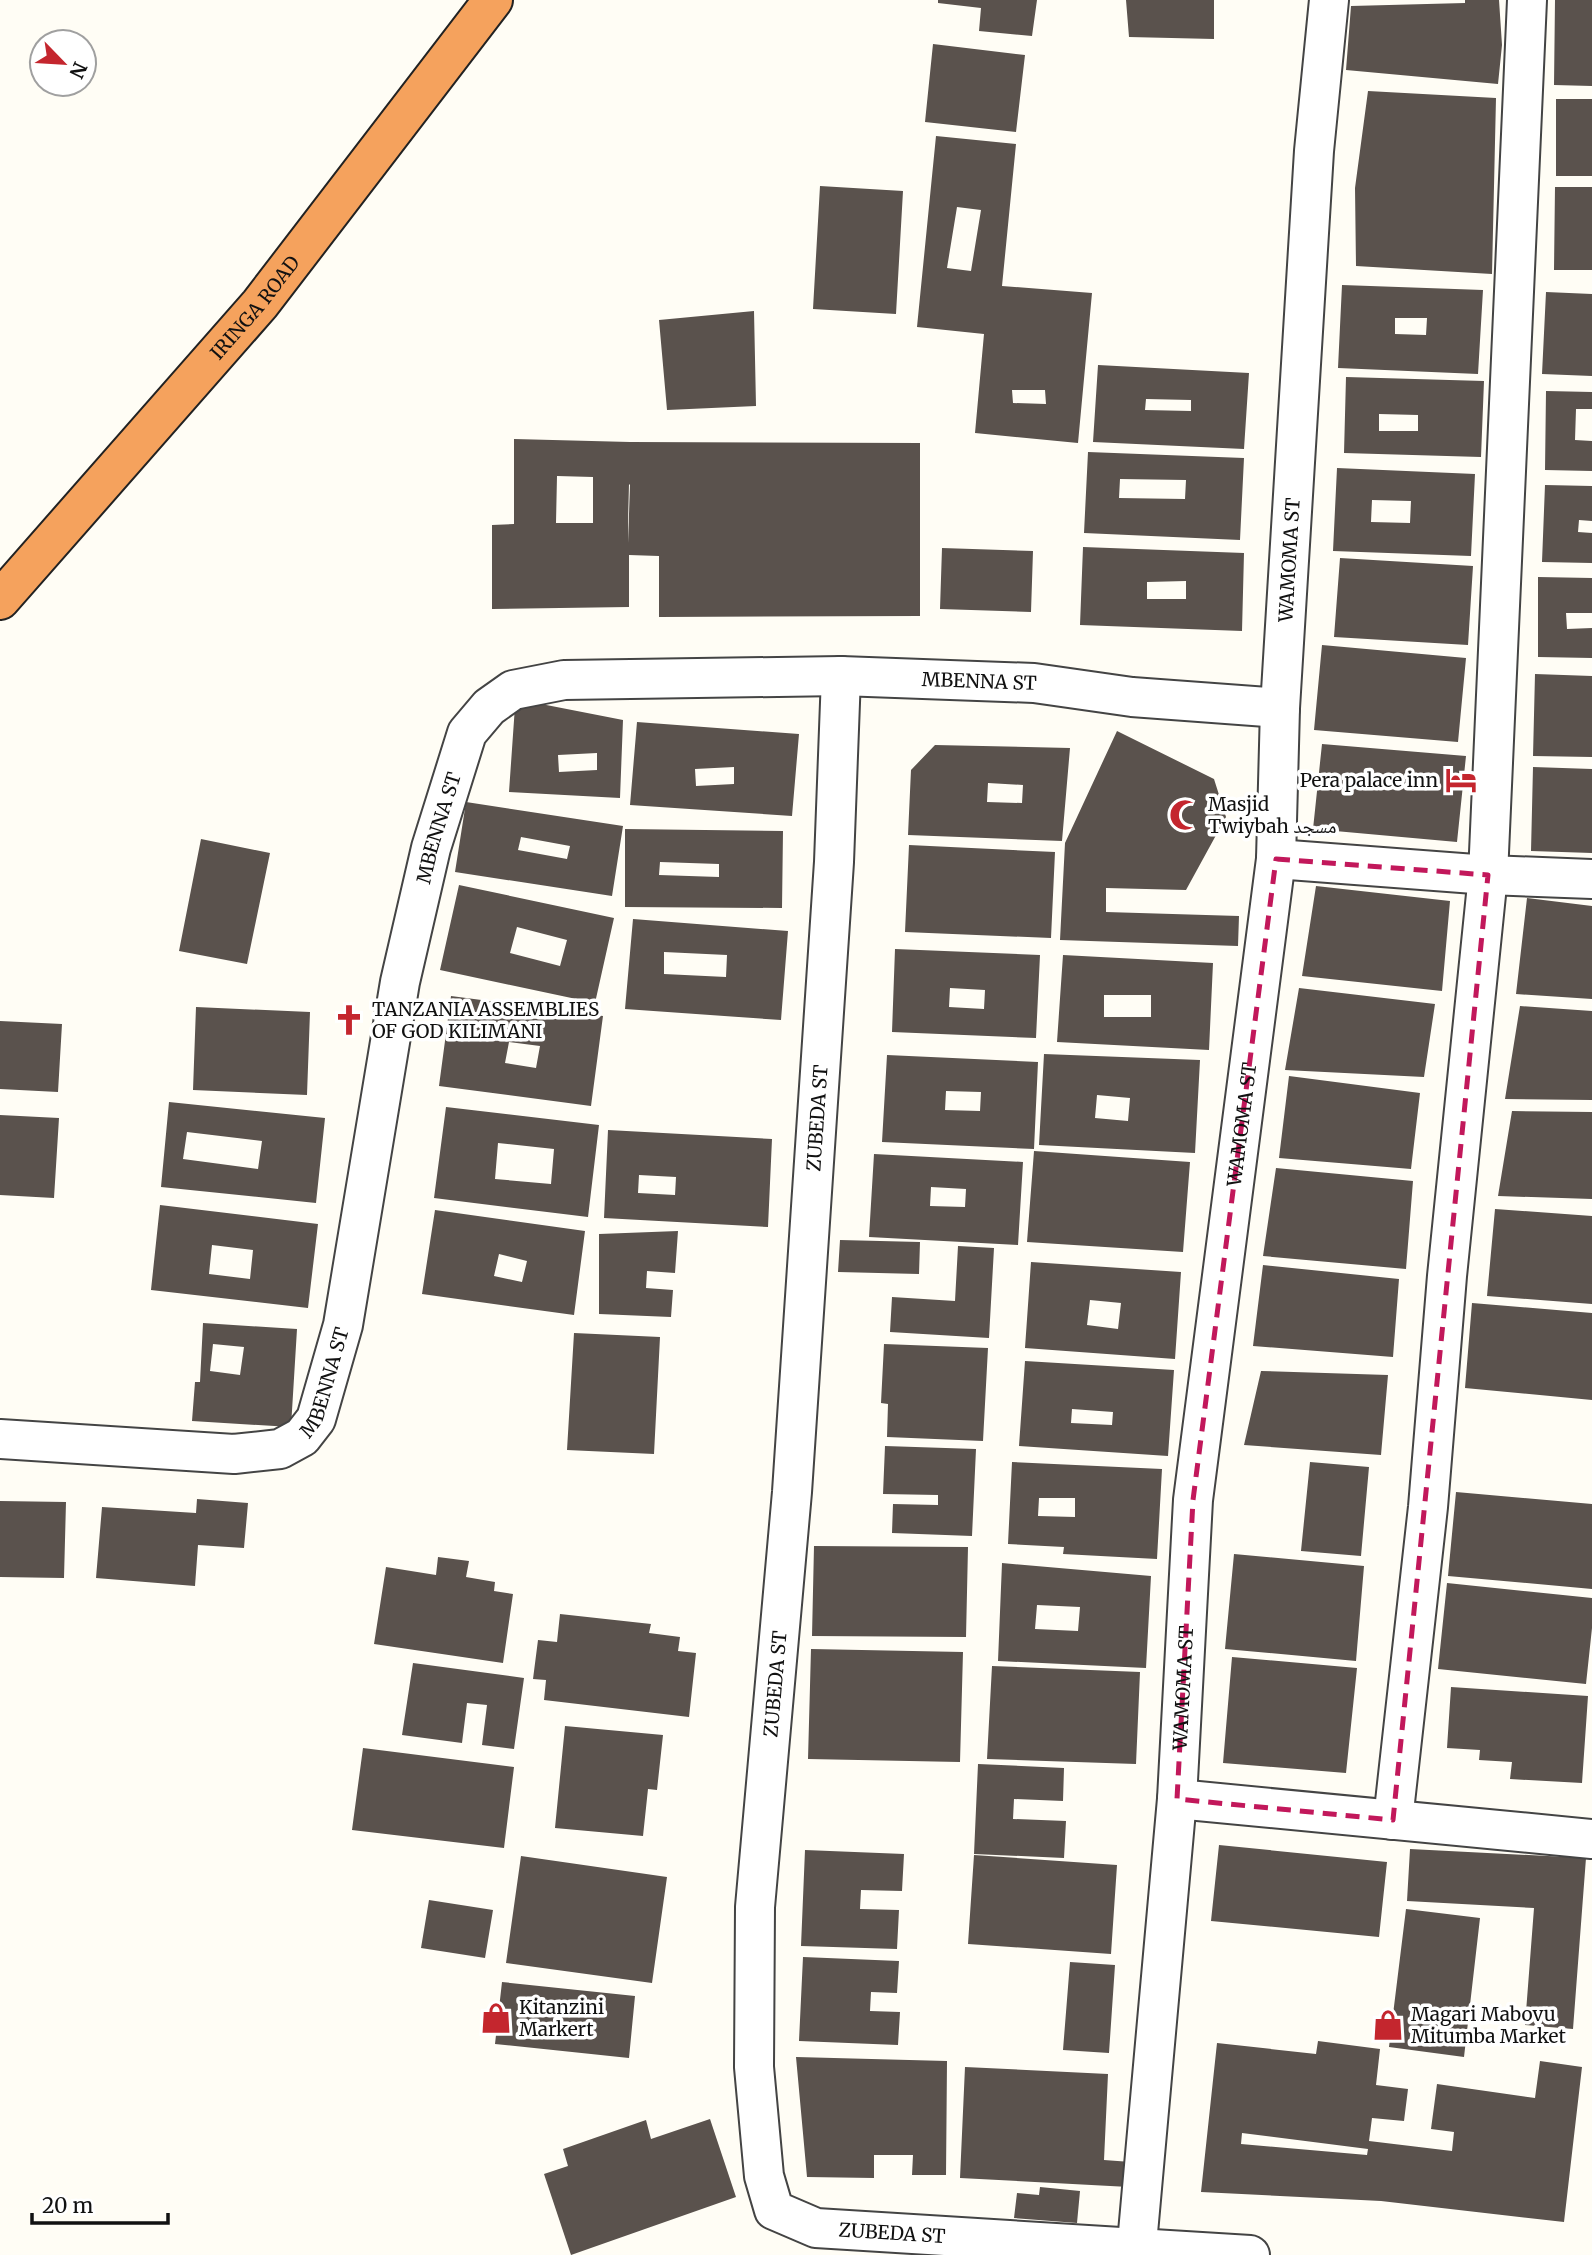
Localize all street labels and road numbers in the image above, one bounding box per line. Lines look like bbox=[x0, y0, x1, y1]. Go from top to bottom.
street label: IRINGA ROAD bbox=[205, 251, 305, 364]
street label: WAMOMA ST bbox=[1273, 497, 1305, 624]
street label: MBENNA ST bbox=[921, 667, 1037, 695]
street label: MBENNA ST bbox=[411, 769, 466, 886]
street label: WAMOMA ST bbox=[1222, 1061, 1262, 1189]
street label: ZUBEDA ST bbox=[801, 1064, 833, 1172]
street label: MBENNA ST bbox=[294, 1324, 354, 1442]
street label: WAMOMA ST bbox=[1168, 1625, 1198, 1752]
street label: ZUBEDA ST bbox=[758, 1630, 792, 1738]
street label: ZUBEDA ST bbox=[838, 2217, 946, 2248]

